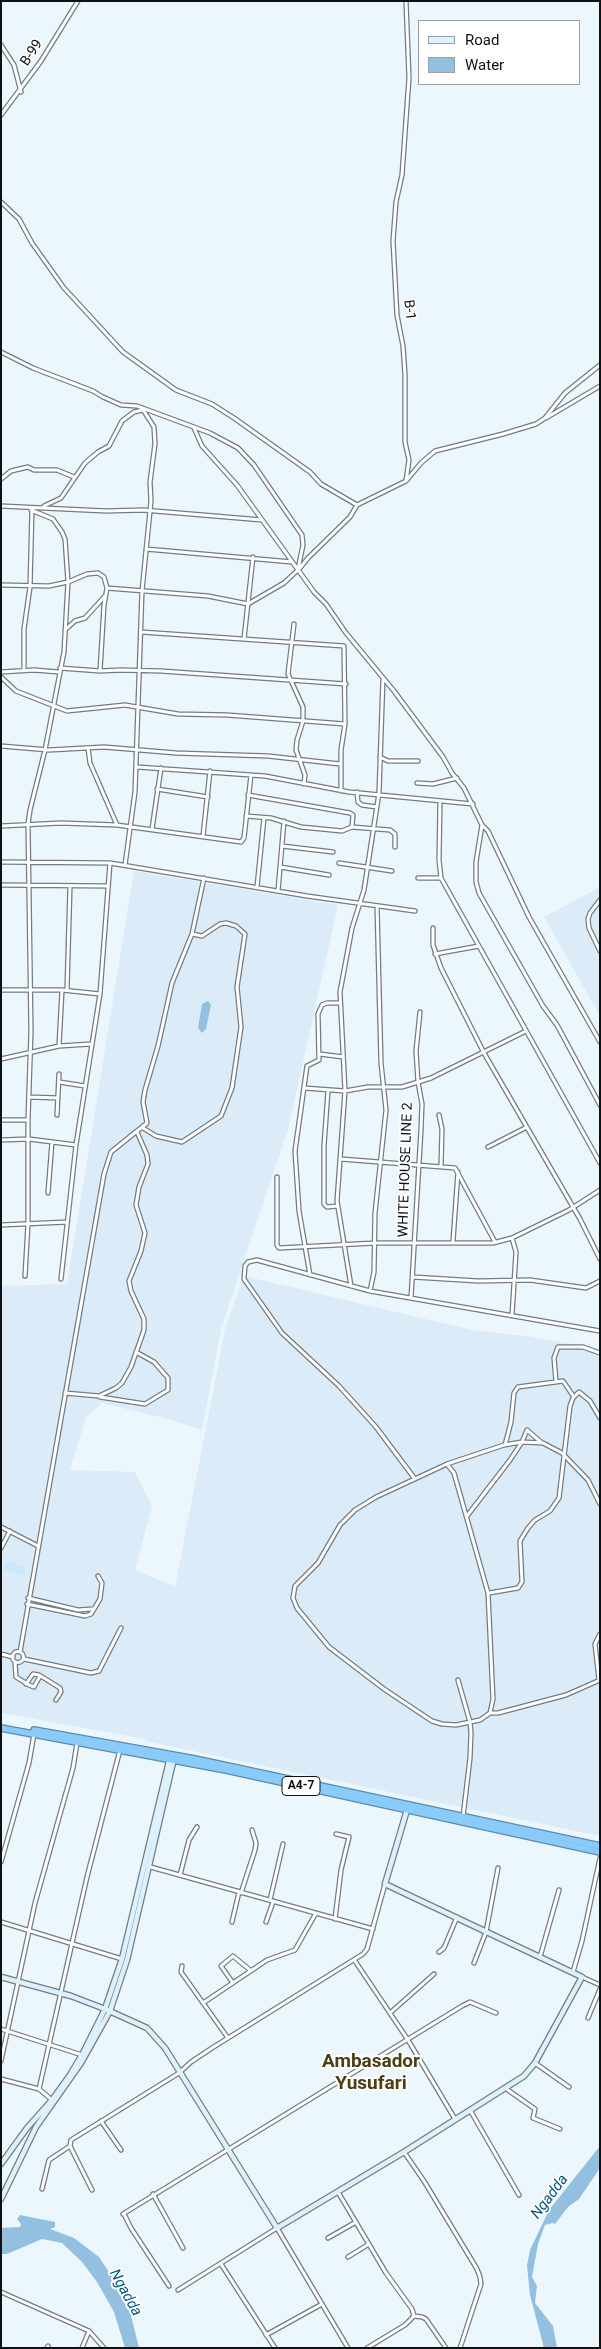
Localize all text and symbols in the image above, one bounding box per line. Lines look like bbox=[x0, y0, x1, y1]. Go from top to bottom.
legend bbox=[418, 20, 581, 85]
text: Road bbox=[465, 31, 499, 49]
street label: B-99 bbox=[17, 37, 47, 69]
text: Water bbox=[465, 56, 504, 74]
street label: B-1 bbox=[399, 299, 419, 321]
street label: WHITE HOUSE LINE 2 bbox=[395, 1102, 417, 1238]
road number: A4-7 bbox=[282, 1776, 320, 1795]
district label: Ambasador Yusufari bbox=[322, 2051, 420, 2095]
water label: Ngadda bbox=[528, 2171, 572, 2223]
water label: Ngadda bbox=[105, 2266, 145, 2320]

